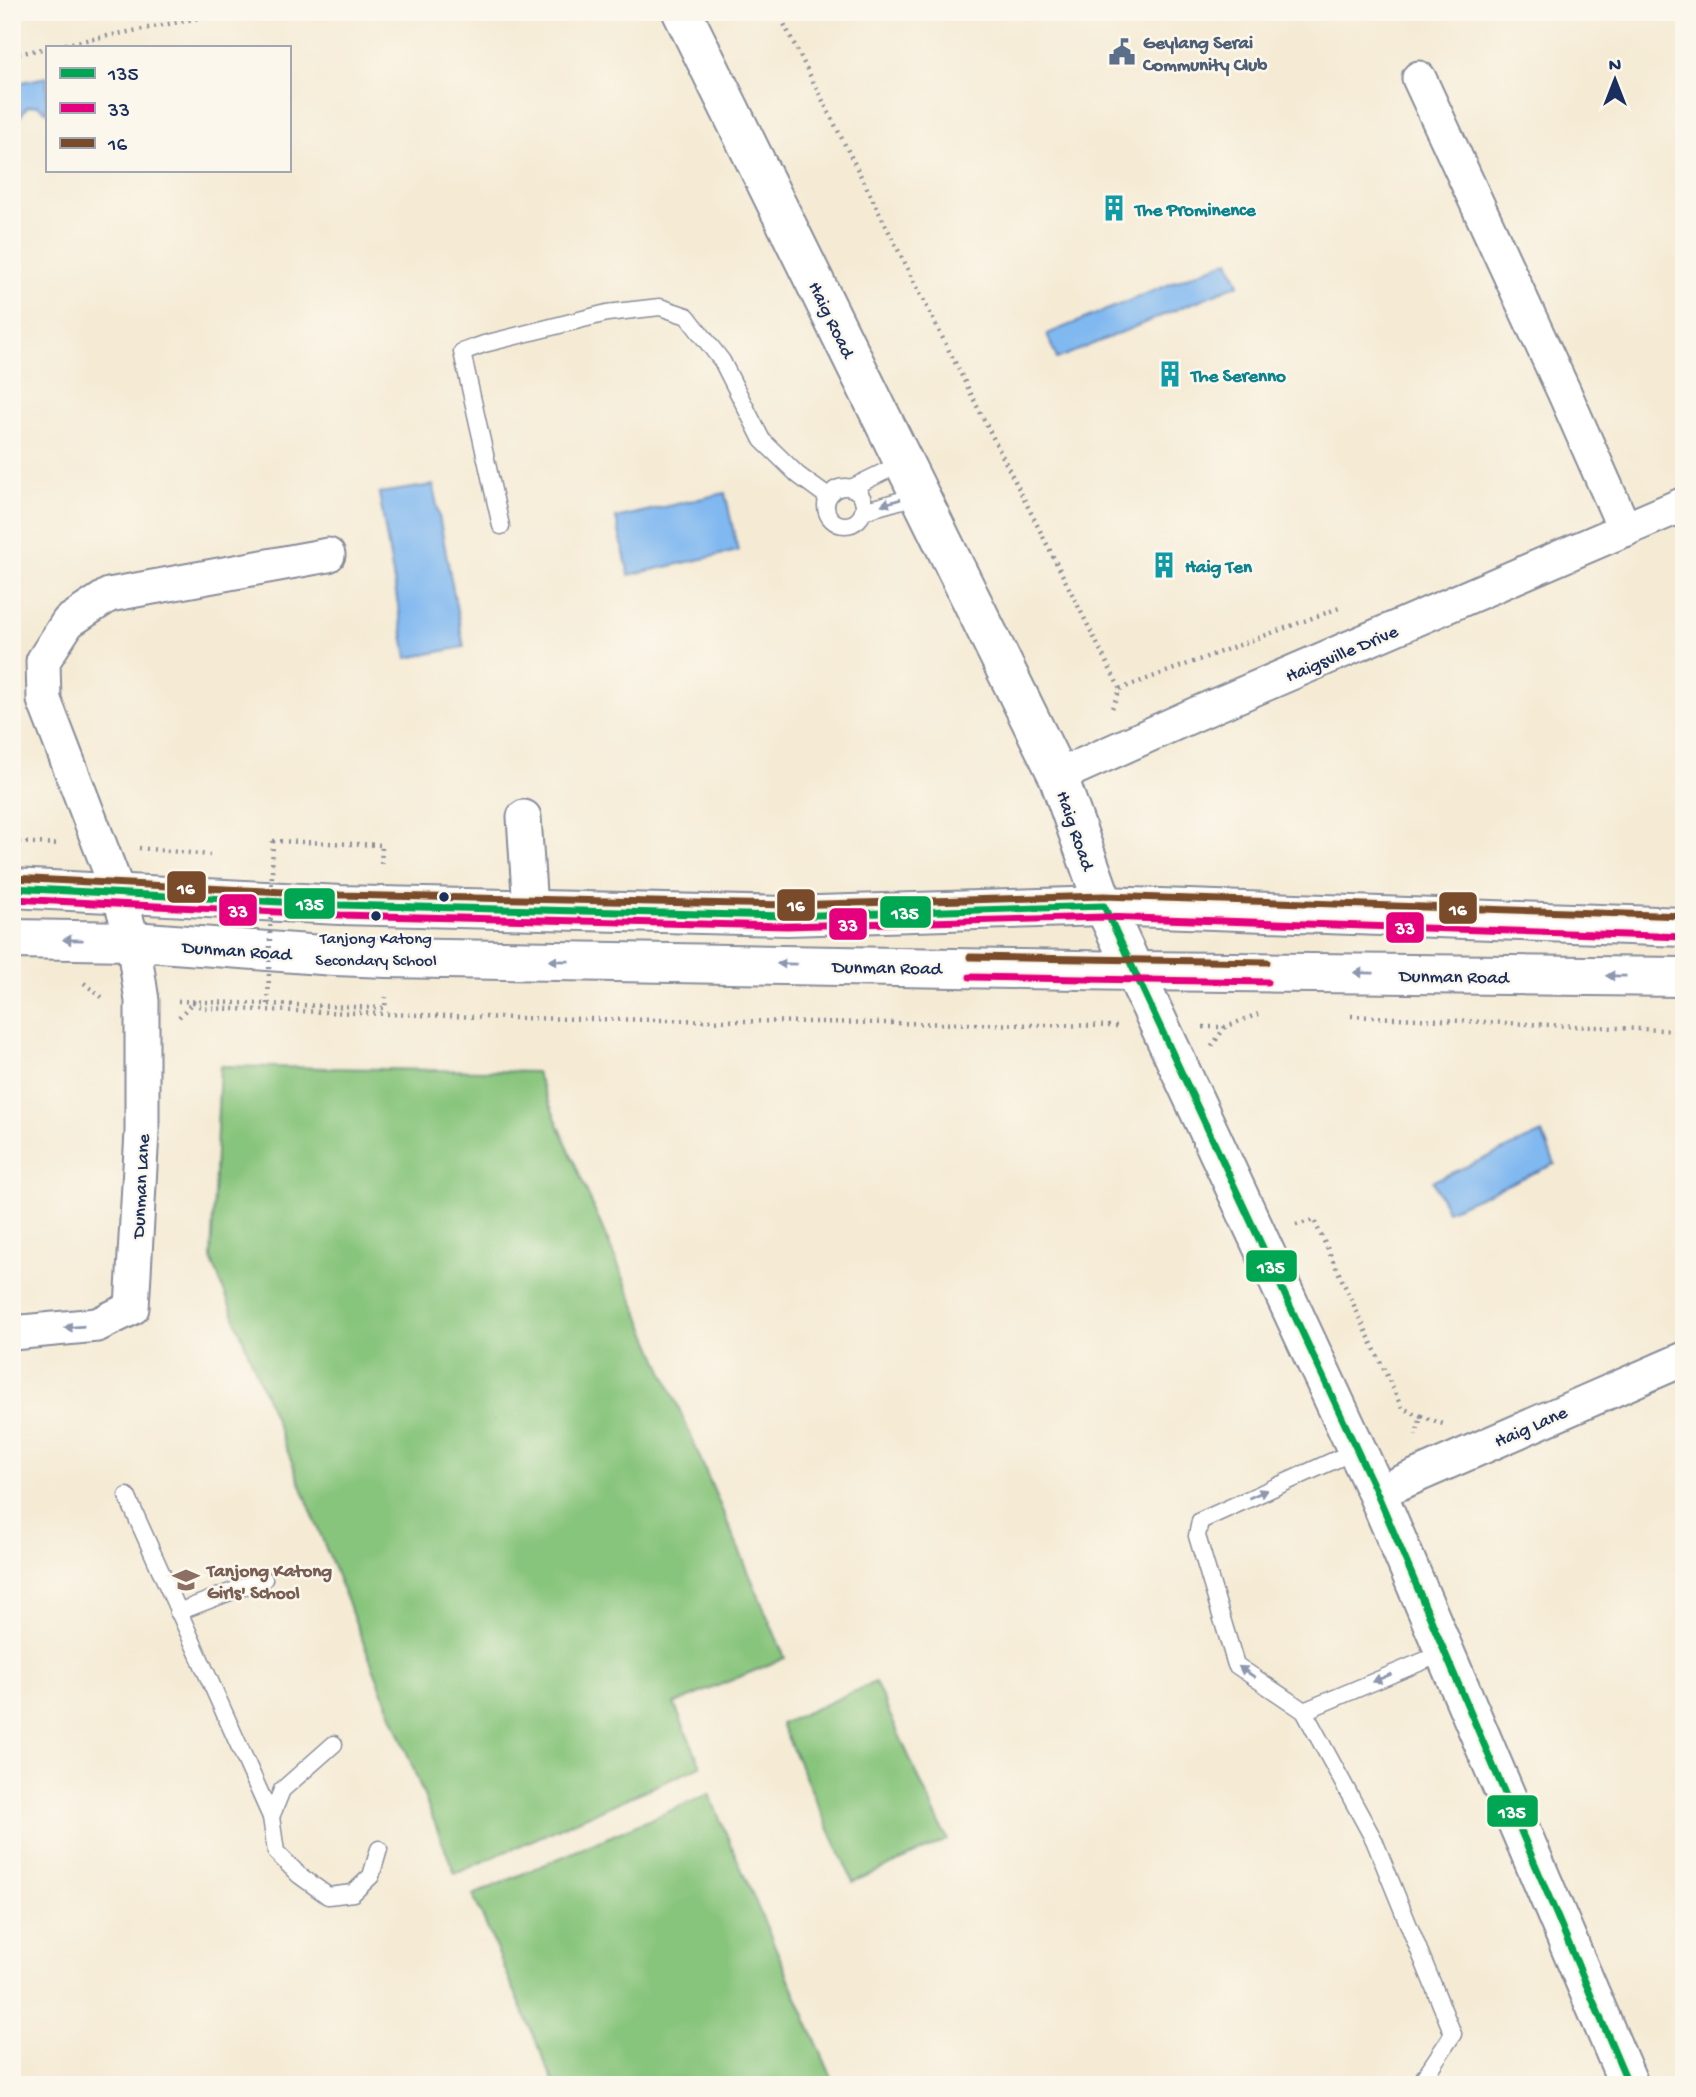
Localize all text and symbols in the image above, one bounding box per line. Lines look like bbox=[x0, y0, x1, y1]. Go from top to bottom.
place label: Geylang Serai Community Club bbox=[1142, 33, 1267, 78]
public building icon: Geylang Serai Community Club bbox=[1107, 37, 1137, 67]
legend bbox=[46, 46, 290, 172]
north arrow bbox=[1580, 46, 1650, 116]
text: N bbox=[1609, 55, 1621, 78]
text: 135 bbox=[107, 64, 138, 89]
text: 33 bbox=[107, 100, 130, 125]
text: 16 bbox=[107, 134, 127, 159]
building icon: The Prominence bbox=[1099, 193, 1129, 223]
place label: The Prominence bbox=[1133, 200, 1257, 223]
street label: Haig Road bbox=[801, 278, 859, 364]
building icon: The Serenno bbox=[1155, 359, 1185, 389]
place label: The Serenno bbox=[1189, 366, 1286, 389]
one-way arrow bbox=[881, 498, 902, 508]
building icon: Haig Ten bbox=[1149, 550, 1179, 580]
place label: Haig Ten bbox=[1185, 557, 1253, 580]
street label: Haigsville Drive bbox=[1283, 621, 1402, 689]
street label: Haig Road bbox=[1049, 788, 1099, 876]
line badge: 16 bbox=[166, 870, 207, 904]
text: 16 bbox=[176, 879, 195, 902]
line badge: 135 bbox=[283, 887, 336, 920]
line badge: 16 bbox=[776, 888, 816, 922]
unlabelled marker bbox=[437, 890, 451, 904]
line badge: 16 bbox=[1438, 891, 1478, 925]
line badge: 33 bbox=[218, 893, 258, 927]
text: 135 bbox=[295, 895, 324, 918]
line badge: 135 bbox=[879, 895, 932, 929]
text: 16 bbox=[786, 896, 805, 919]
text: 16 bbox=[1448, 900, 1467, 923]
text: 33 bbox=[227, 902, 248, 925]
text: 135 bbox=[890, 904, 919, 927]
line badge: 33 bbox=[828, 907, 868, 941]
marker: Tanjong Katong Secondary School bbox=[369, 909, 383, 923]
line badge: 33 bbox=[1385, 911, 1425, 944]
text: 33 bbox=[837, 916, 858, 939]
text: 33 bbox=[1394, 919, 1415, 942]
place label: Tanjong Katong Secondary School bbox=[315, 930, 437, 972]
one-way arrow bbox=[61, 935, 83, 946]
street label: Dunman Road bbox=[179, 937, 294, 968]
one-way arrow bbox=[548, 955, 570, 966]
street label: Dunman Road bbox=[830, 957, 944, 982]
one-way arrow bbox=[775, 958, 797, 970]
street label: Dunman Road bbox=[1397, 966, 1511, 991]
one-way arrow bbox=[1352, 968, 1374, 979]
one-way arrow bbox=[1604, 971, 1626, 982]
street label: Dunman Lane bbox=[128, 1133, 157, 1241]
line badge: 135 bbox=[1245, 1249, 1298, 1283]
text: 135 bbox=[1256, 1258, 1285, 1281]
one-way arrow bbox=[63, 1322, 85, 1333]
street label: Haig Lane bbox=[1491, 1402, 1572, 1454]
one-way arrow bbox=[1248, 1489, 1268, 1500]
place label: Tanjong Katong Girls' School bbox=[205, 1561, 332, 1606]
school or university icon: Tanjong Katong Girls' School bbox=[171, 1565, 201, 1595]
one-way arrow bbox=[1237, 1666, 1257, 1679]
one-way arrow bbox=[1371, 1673, 1392, 1684]
line badge: 135 bbox=[1486, 1794, 1539, 1828]
text: 135 bbox=[1497, 1803, 1526, 1826]

